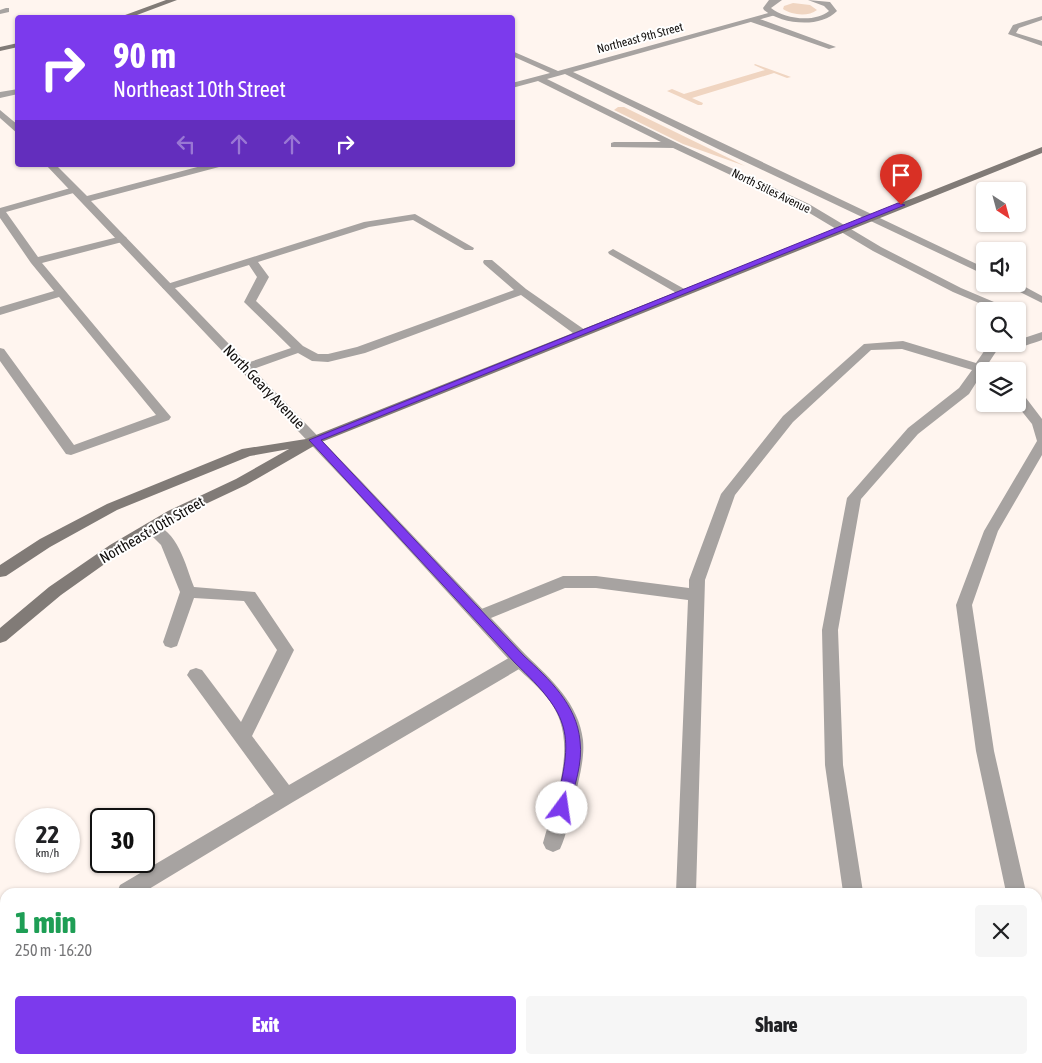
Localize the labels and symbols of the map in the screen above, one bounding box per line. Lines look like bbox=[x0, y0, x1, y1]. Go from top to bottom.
street label: Northeast 9th Street bbox=[595, 20, 685, 56]
pin bbox=[880, 154, 922, 205]
street label: North Stiles Avenue bbox=[729, 166, 813, 216]
north arrow bbox=[976, 182, 1026, 232]
street label: North Geary Avenue bbox=[220, 341, 309, 432]
street label: Northeast 10th Street bbox=[96, 493, 207, 566]
position arrow bbox=[535, 781, 587, 833]
speed limit sign: 30 bbox=[90, 808, 155, 873]

